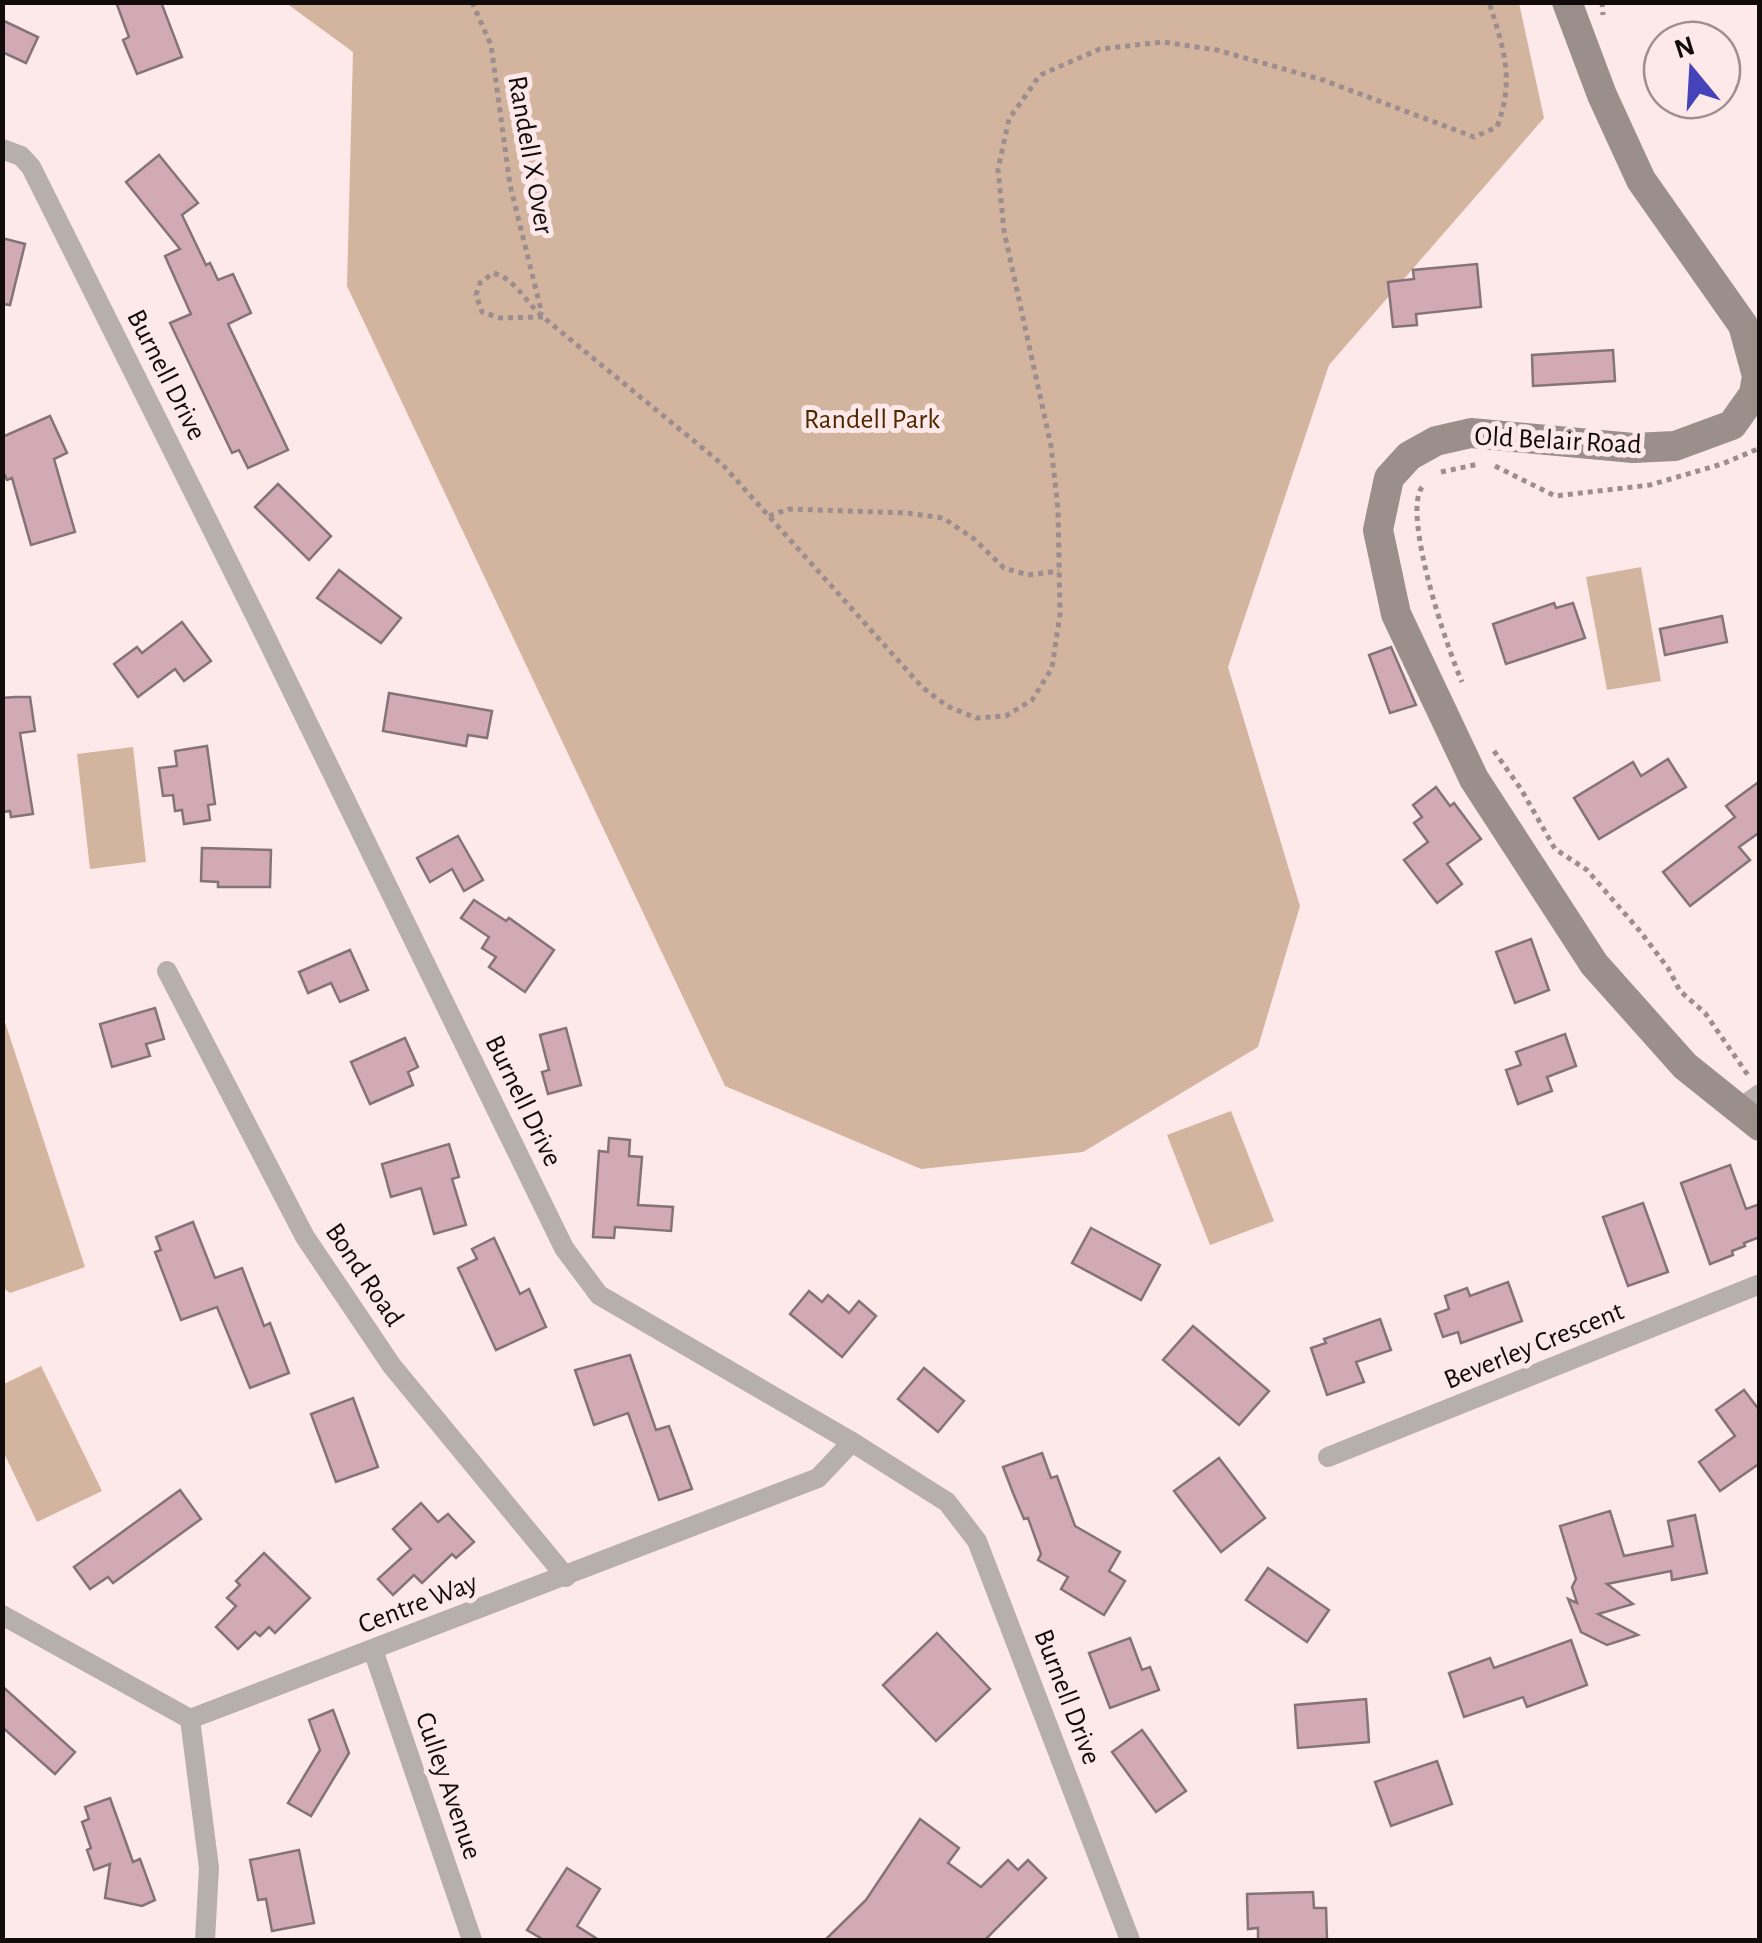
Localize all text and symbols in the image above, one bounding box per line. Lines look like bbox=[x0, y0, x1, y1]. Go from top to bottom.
north arrow bbox=[1642, 20, 1742, 120]
text: N bbox=[1671, 32, 1698, 64]
street label: Randell X Over bbox=[502, 74, 558, 236]
street label: Burnell Drive bbox=[121, 305, 211, 445]
park label: Randell Park bbox=[804, 406, 940, 434]
street label: Old Belair Road bbox=[1474, 423, 1642, 459]
street label: Burnell Drive bbox=[479, 1031, 567, 1171]
street label: Bond Road bbox=[320, 1218, 408, 1332]
street label: Beverley Crescent bbox=[1440, 1297, 1628, 1395]
street label: Centre Way bbox=[355, 1569, 481, 1639]
street label: Burnell Drive bbox=[1028, 1626, 1106, 1768]
street label: Culley Avenue bbox=[410, 1709, 486, 1863]

